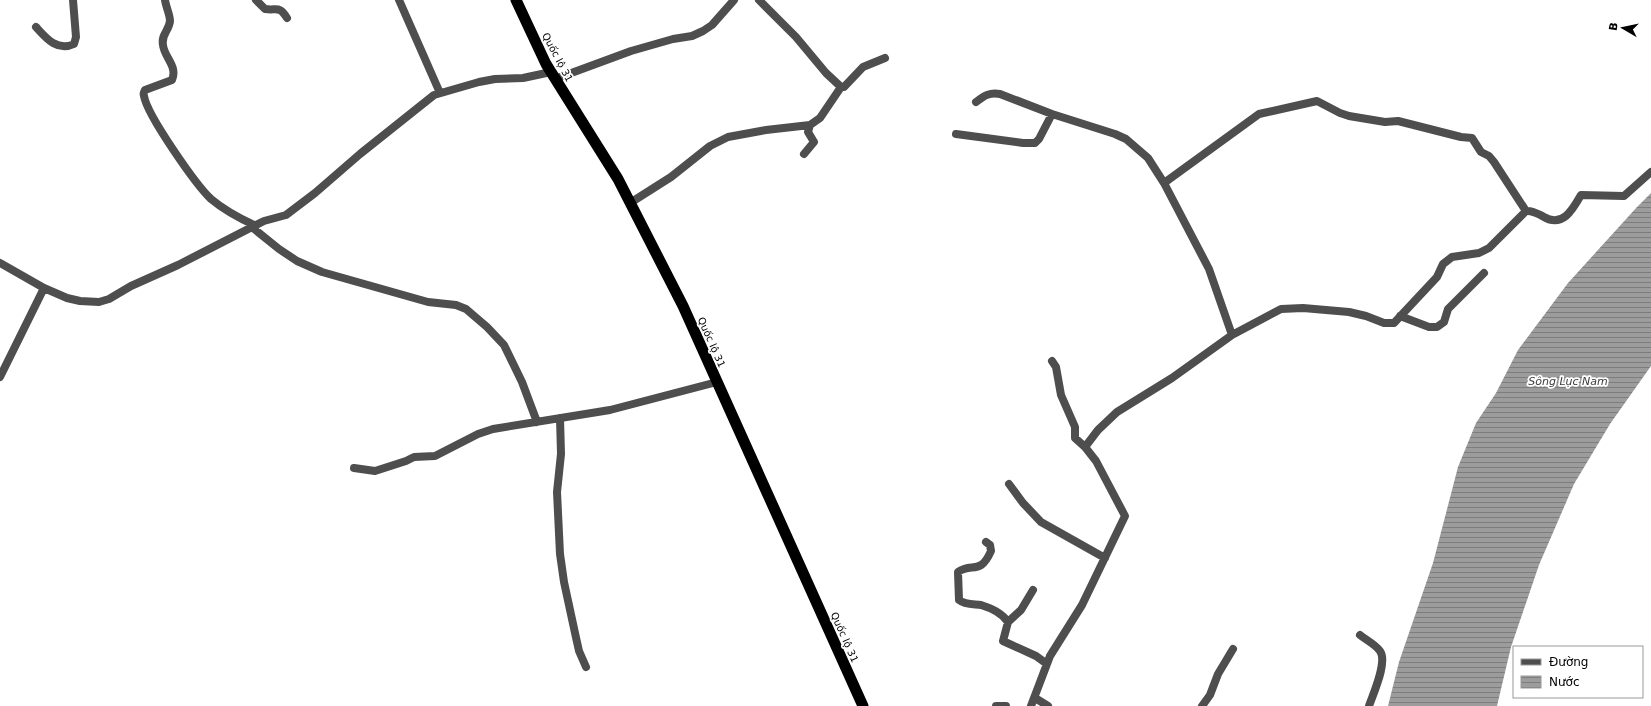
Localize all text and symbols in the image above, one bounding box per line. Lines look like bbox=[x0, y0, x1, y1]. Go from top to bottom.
north arrow bbox=[1603, 8, 1643, 48]
text: B bbox=[1607, 21, 1621, 32]
street label: Quốc lộ 31 bbox=[539, 31, 575, 84]
street label: Quốc lộ 31 bbox=[695, 315, 728, 369]
water label: Sông Lục Nam bbox=[1528, 375, 1608, 388]
street label: Quốc lộ 31 bbox=[828, 610, 861, 664]
legend bbox=[1513, 646, 1643, 698]
text: Đường bbox=[1549, 655, 1588, 669]
text: Nước bbox=[1549, 675, 1580, 689]

